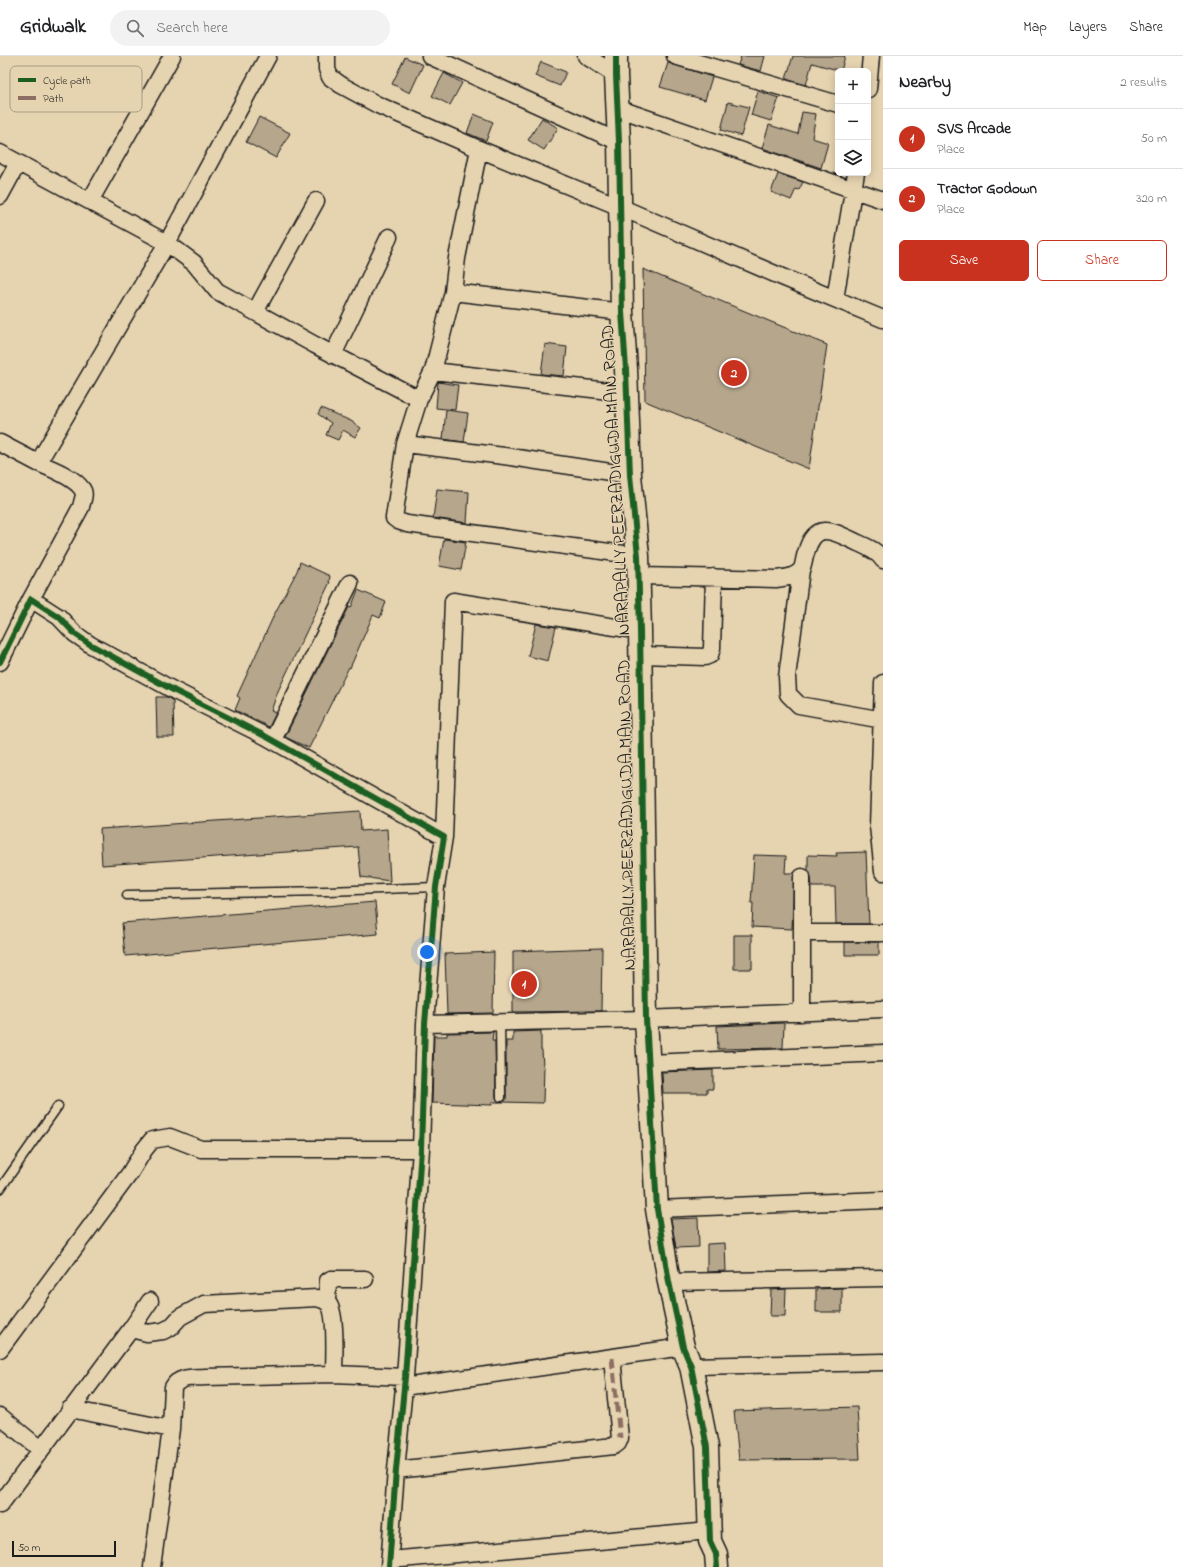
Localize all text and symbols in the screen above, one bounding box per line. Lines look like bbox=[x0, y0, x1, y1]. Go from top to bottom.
search box bbox=[110, 10, 390, 46]
text: Gridwalk bbox=[20, 14, 86, 41]
icon: search bbox=[124, 17, 146, 39]
text: Search here bbox=[156, 17, 228, 39]
text: Map bbox=[1023, 17, 1047, 38]
text: Layers bbox=[1069, 17, 1107, 38]
text: Share bbox=[1129, 17, 1163, 38]
legend bbox=[10, 66, 142, 112]
map controls bbox=[835, 68, 871, 176]
button: + bbox=[835, 68, 871, 104]
text: Nearby bbox=[899, 70, 951, 95]
text: Cycle path bbox=[43, 73, 91, 90]
text: 2 results bbox=[1120, 73, 1167, 92]
text: Path bbox=[43, 91, 64, 107]
button: − bbox=[835, 104, 871, 140]
text: SVS Arcade bbox=[937, 118, 1011, 140]
text: 1 bbox=[910, 129, 914, 148]
text: 50 m bbox=[1141, 129, 1167, 148]
button: layers bbox=[835, 140, 871, 176]
text: Place bbox=[937, 140, 965, 159]
text: Tractor Godown bbox=[937, 178, 1037, 200]
text: 2 bbox=[909, 189, 915, 208]
text: 320 m bbox=[1136, 189, 1167, 208]
text: Place bbox=[937, 200, 965, 219]
button: Save bbox=[899, 240, 1029, 281]
button: Share bbox=[1037, 240, 1167, 281]
street label: NARAPALLY PEERZADIGUDA MAIN ROAD bbox=[596, 324, 638, 636]
pin: 2 bbox=[721, 358, 747, 388]
street label: NARAPALLY PEERZADIGUDA MAIN ROAD bbox=[612, 659, 644, 971]
your location bbox=[417, 942, 437, 962]
pin: 1 bbox=[511, 969, 537, 999]
scale bar bbox=[12, 1539, 116, 1558]
text: 50 m bbox=[18, 1540, 40, 1556]

